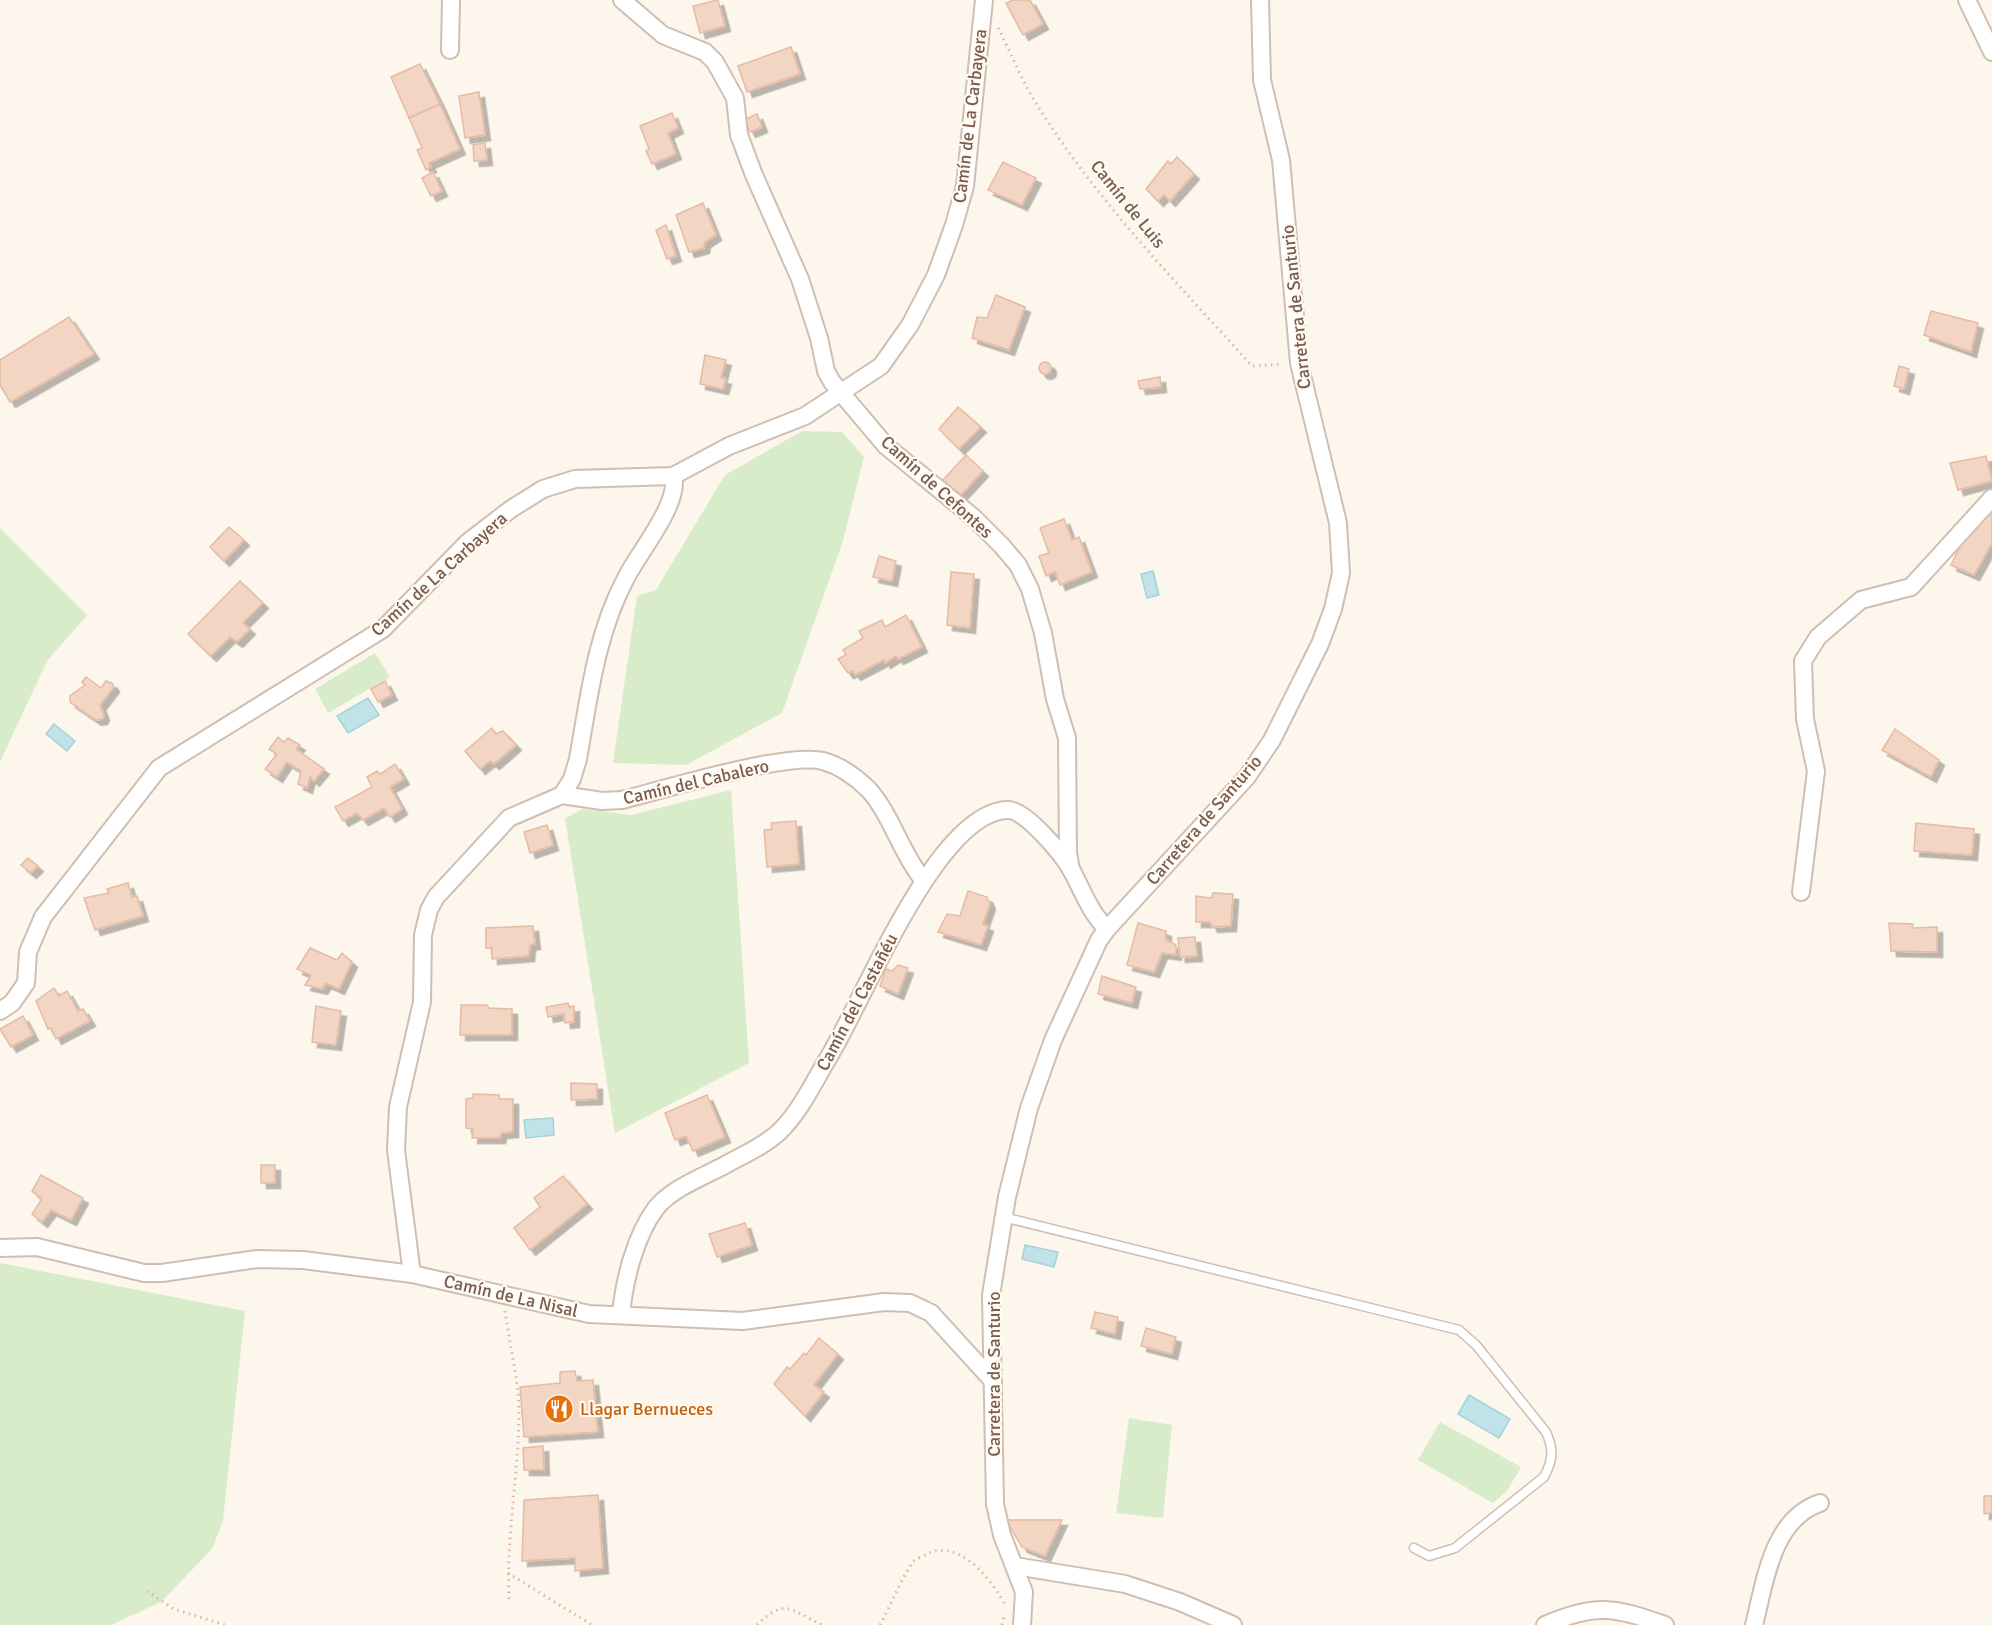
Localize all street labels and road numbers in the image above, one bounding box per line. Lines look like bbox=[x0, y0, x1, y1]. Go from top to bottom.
street label: Camín de La Carbayera bbox=[948, 28, 992, 204]
street label: Camín de Luis bbox=[1086, 156, 1170, 253]
street label: Carretera de Santurio bbox=[1276, 224, 1316, 390]
street label: Camín de Cefontes bbox=[876, 431, 998, 543]
street label: Camín de La Carbayera bbox=[366, 507, 512, 641]
street label: Carretera de Santurio bbox=[1141, 750, 1267, 890]
street label: Camín del Cabalero bbox=[621, 755, 771, 809]
street label: Camín del Castañéu bbox=[811, 930, 903, 1074]
street label: Camín de La Nisal bbox=[442, 1270, 580, 1322]
street label: Carretera de Santurio bbox=[983, 1291, 1005, 1457]

